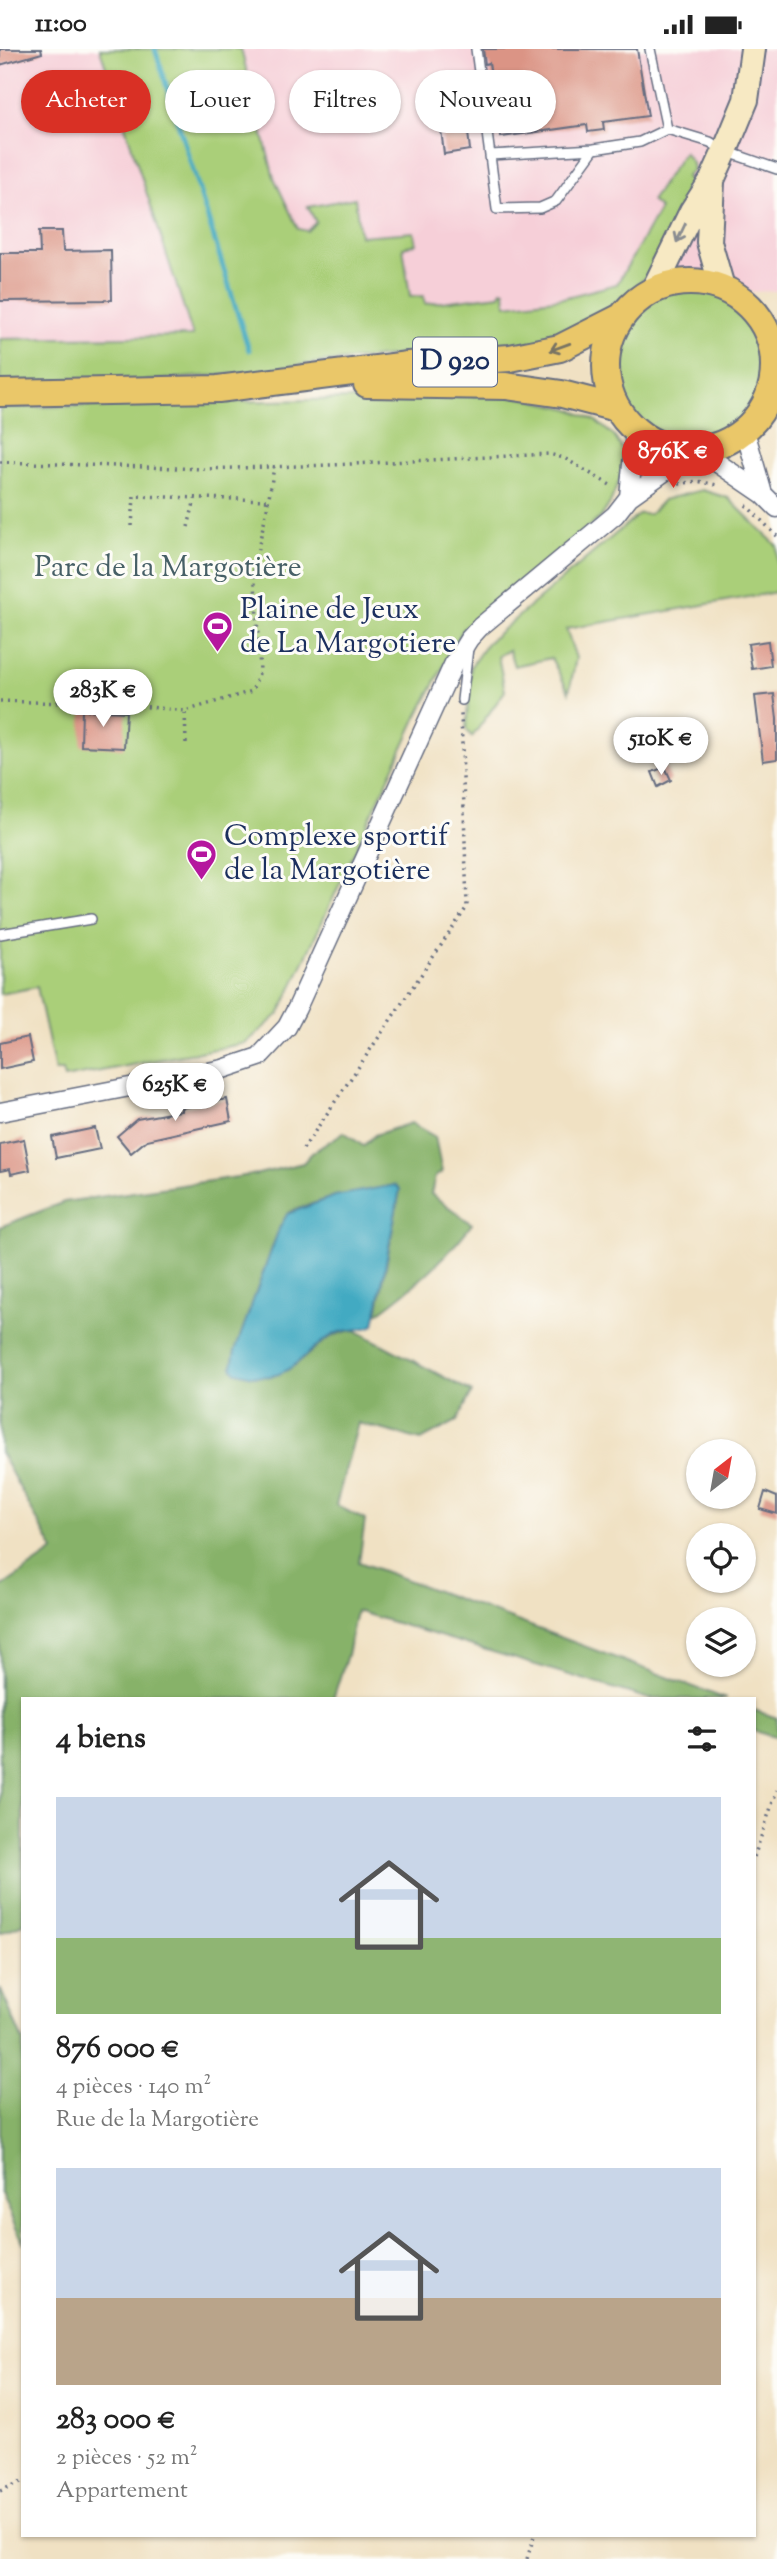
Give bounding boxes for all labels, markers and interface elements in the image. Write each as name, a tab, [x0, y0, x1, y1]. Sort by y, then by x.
text: 11:00	[35, 6, 87, 43]
chip: Acheter	[21, 70, 151, 133]
chip: Louer	[165, 70, 275, 133]
chip: Filtres	[289, 70, 401, 133]
chip: Nouveau	[415, 70, 556, 133]
one-way arrow	[674, 222, 687, 243]
road number: D 920	[413, 337, 497, 387]
one-way arrow	[549, 342, 571, 354]
pin: 876K €	[616, 431, 730, 490]
text: 876K €	[638, 436, 708, 469]
park label: Parc de la Margotière	[34, 547, 302, 590]
place label: Plaine de Jeux de La Margotiere	[240, 589, 456, 666]
sports icon: Plaine de Jeux de La Margotiere	[200, 610, 234, 654]
pin: 283K €	[46, 669, 160, 729]
text: 283K €	[69, 675, 137, 708]
pin: 510K €	[604, 717, 718, 777]
text: 510K €	[629, 723, 693, 756]
place label: Complexe sportif de la Margotière	[224, 816, 450, 893]
sports icon: Complexe sportif de la Margotière	[184, 837, 218, 881]
pin: 625K €	[118, 1063, 232, 1123]
text: 625K €	[142, 1069, 208, 1102]
north arrow	[686, 1439, 756, 1509]
map controls	[686, 1439, 756, 1677]
button: locate	[686, 1523, 756, 1593]
button: layers	[686, 1607, 756, 1677]
text: 4 biens	[56, 1718, 146, 1761]
icon: filters	[683, 1720, 721, 1758]
icon: home	[326, 1842, 452, 1968]
text: 876 000 €	[56, 2028, 180, 2071]
text: 4 pièces · 140 m²	[56, 2071, 211, 2104]
text: Rue de la Margotière	[56, 2104, 259, 2137]
icon: home	[326, 2213, 452, 2339]
text: 283 000 €	[56, 2399, 176, 2442]
text: 2 pièces · 52 m²	[56, 2442, 198, 2475]
text: Appartement	[56, 2475, 188, 2508]

